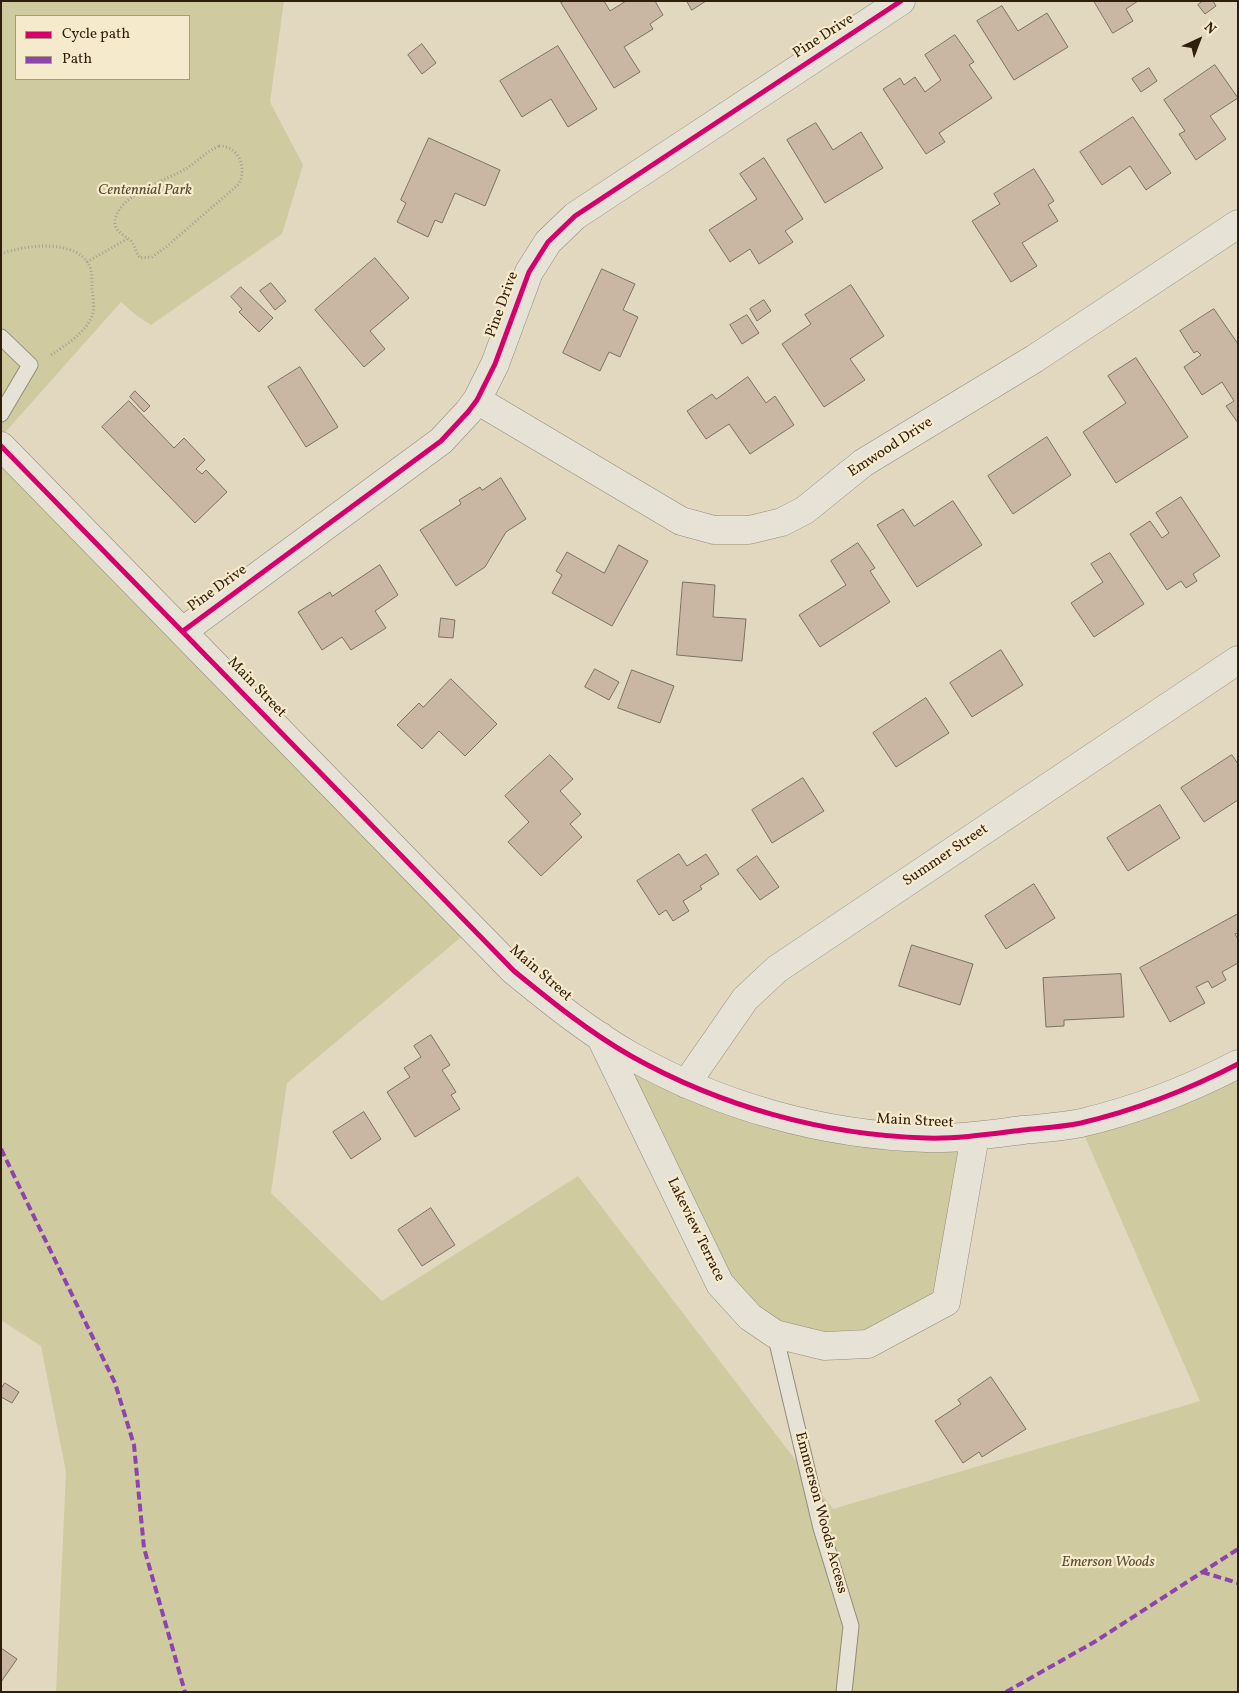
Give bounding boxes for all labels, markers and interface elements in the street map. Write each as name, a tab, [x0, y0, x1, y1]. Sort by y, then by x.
street label: Pine Drive	[790, 11, 858, 63]
legend	[15, 15, 190, 80]
north arrow	[1174, 15, 1224, 65]
text: N	[1199, 18, 1220, 39]
text: Cycle path	[62, 24, 130, 45]
text: Path	[62, 49, 92, 70]
park label: Centennial Park	[98, 182, 192, 200]
street label: Pine Drive	[483, 270, 523, 340]
street label: Emwood Drive	[845, 414, 937, 482]
street label: Pine Drive	[185, 561, 251, 617]
street label: Main Street	[223, 654, 289, 722]
street label: Summer Street	[900, 821, 992, 891]
street label: Main Street	[505, 942, 575, 1006]
street label: Main Street	[876, 1111, 954, 1133]
street label: Lakeview Terrace	[662, 1175, 728, 1285]
street label: Emmerson Woods Access	[790, 1430, 850, 1596]
park label: Emerson Woods	[1061, 1554, 1155, 1572]

